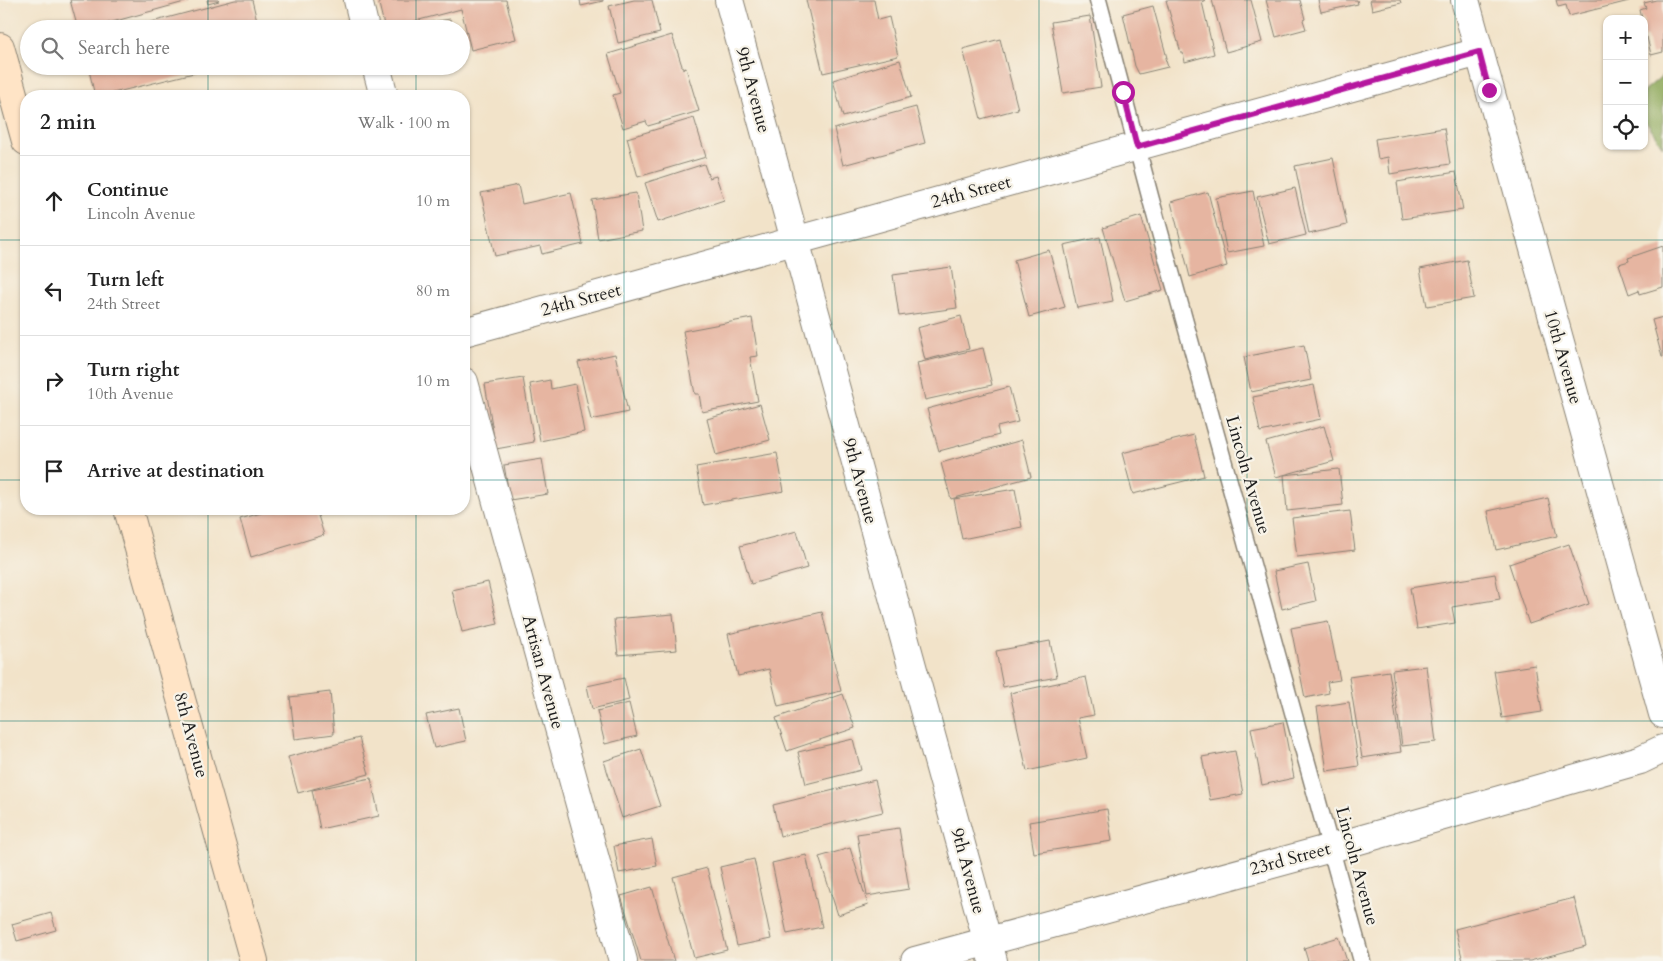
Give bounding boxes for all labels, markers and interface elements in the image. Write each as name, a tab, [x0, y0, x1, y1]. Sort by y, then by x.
map controls	[1603, 15, 1648, 150]
button: +	[1603, 15, 1648, 60]
search box	[20, 20, 470, 75]
icon: search	[38, 34, 66, 62]
text: Search here	[78, 35, 170, 61]
street label: 9th Avenue	[730, 44, 776, 136]
button: −	[1603, 60, 1648, 105]
route end	[1478, 79, 1501, 102]
route start	[1112, 81, 1135, 104]
button: locate	[1603, 105, 1648, 150]
text: 2 min	[40, 108, 96, 137]
text: Walk · 100 m	[358, 112, 450, 134]
street label: 24th Street	[928, 169, 1014, 215]
text: Continue	[87, 177, 169, 203]
icon: ahead	[40, 187, 68, 215]
text: 10 m	[416, 190, 450, 212]
text: Lincoln Avenue	[87, 203, 196, 225]
text: Turn left	[87, 267, 164, 293]
icon: left	[40, 277, 68, 305]
street label: 24th Street	[538, 277, 624, 323]
text: 80 m	[416, 280, 450, 302]
text: 24th Street	[87, 293, 160, 315]
street label: 10th Avenue	[1538, 307, 1588, 407]
text: Turn right	[87, 357, 179, 383]
icon: right	[40, 367, 68, 395]
text: 10 m	[416, 370, 450, 392]
text: 10th Avenue	[87, 383, 173, 405]
street label: Lincoln Avenue	[1219, 413, 1277, 537]
street label: 9th Avenue	[837, 435, 883, 527]
icon: arrive	[40, 457, 68, 485]
text: Arrive at destination	[87, 458, 264, 484]
street label: Artisan Avenue	[516, 612, 570, 732]
street label: 8th Avenue	[168, 689, 214, 781]
street label: Lincoln Avenue	[1329, 804, 1385, 928]
street label: 9th Avenue	[945, 825, 991, 917]
street label: 23rd Street	[1247, 836, 1333, 882]

